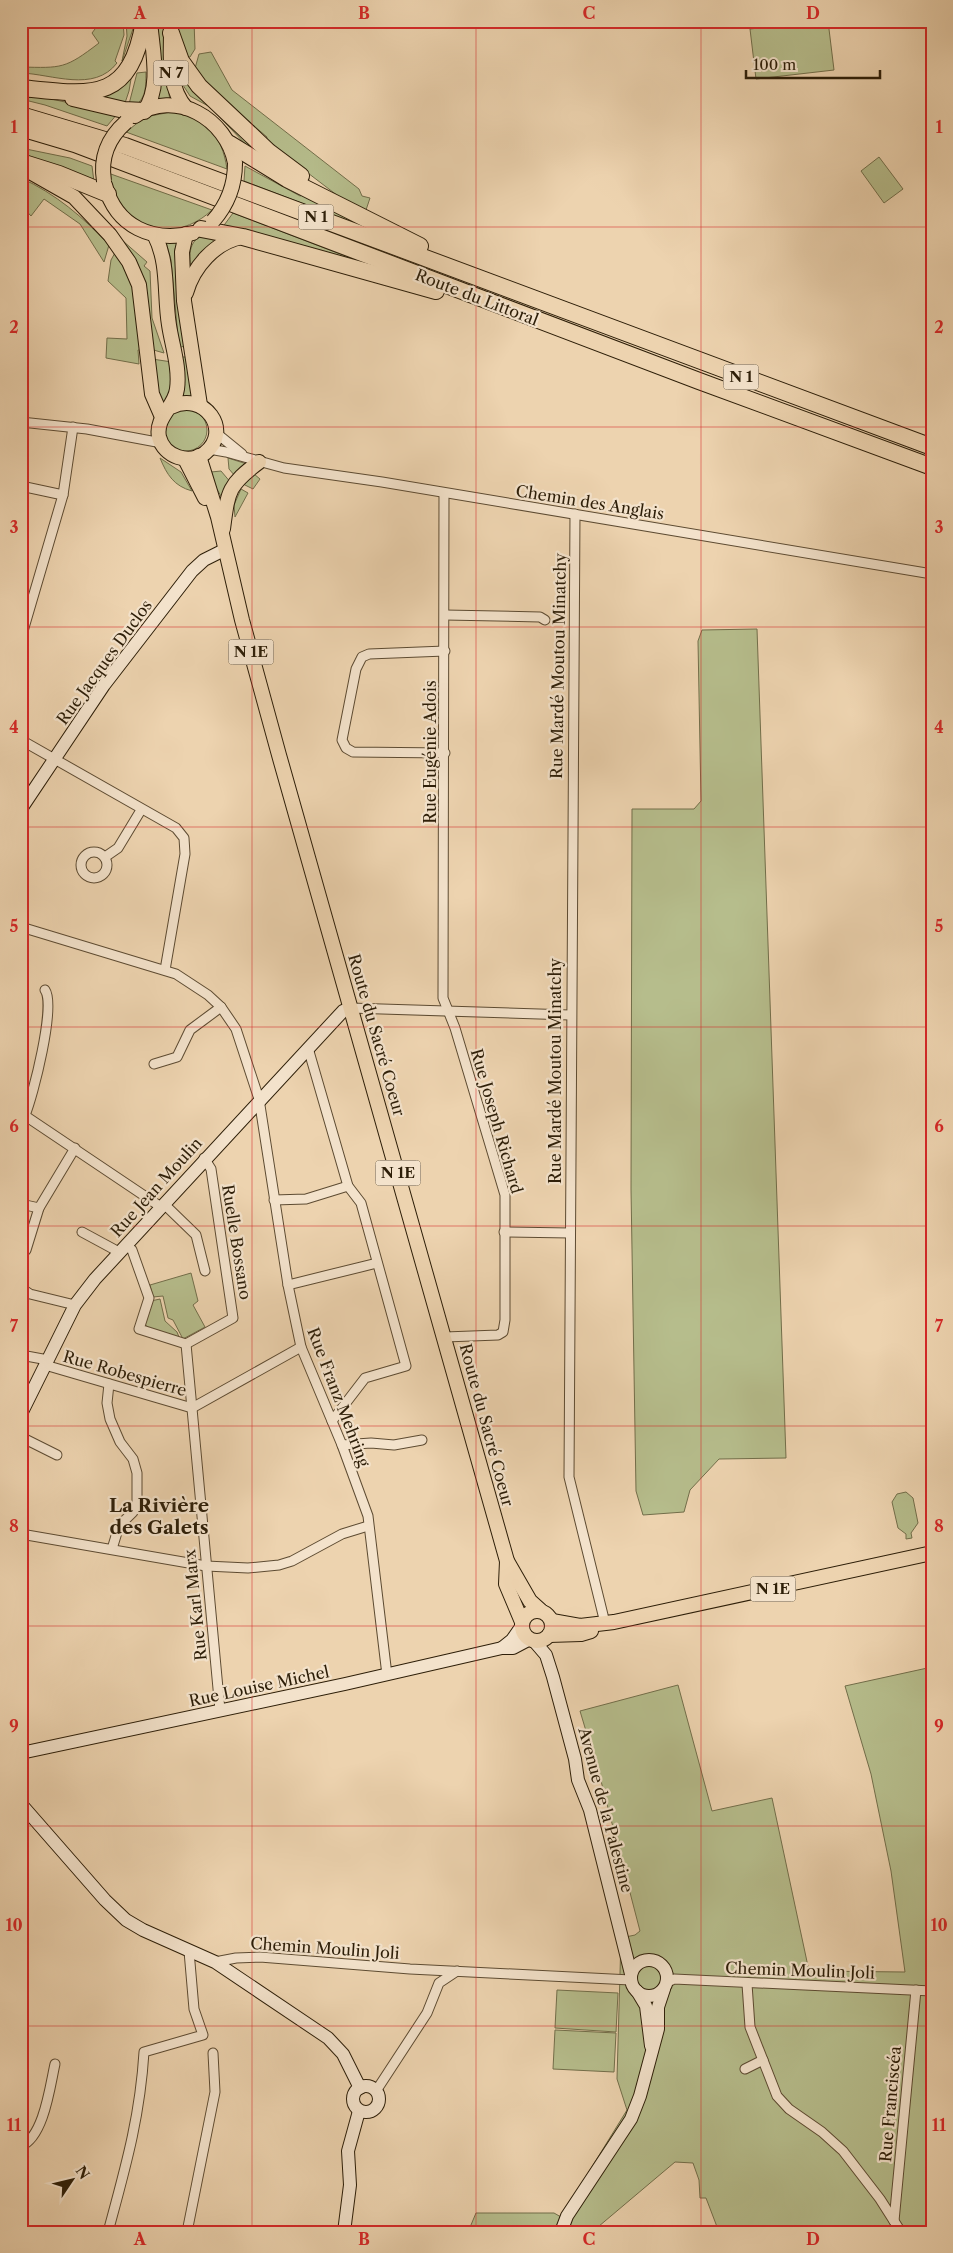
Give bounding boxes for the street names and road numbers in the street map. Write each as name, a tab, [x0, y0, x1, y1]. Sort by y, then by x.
road number: N 7	[154, 60, 188, 86]
road number: N 1	[298, 204, 334, 230]
street label: Route du Littoral	[413, 264, 542, 330]
road number: N 1	[724, 364, 758, 390]
street label: Chemin des Anglais	[514, 480, 666, 524]
street label: Rue Mardé Moutou Minatchy	[546, 552, 570, 779]
street label: Rue Jacques Duclos	[52, 596, 156, 728]
road number: N 1E	[228, 640, 274, 664]
street label: Rue Eugénie Adois	[420, 680, 440, 824]
street label: Route du Sacré Coeur	[344, 952, 410, 1119]
street label: Rue Mardé Moutou Minatchy	[545, 957, 565, 1184]
street label: Rue Joseph Richard	[467, 1046, 527, 1196]
street label: Rue Jean Moulin	[106, 1133, 206, 1241]
road number: N 1E	[376, 1160, 420, 1186]
street label: Ruelle Bossano	[218, 1183, 256, 1301]
street label: Rue Franz Mehring	[303, 1325, 375, 1470]
street label: Route du Sacré Coeur	[456, 1341, 518, 1509]
street label: Rue Robespierre	[61, 1346, 189, 1400]
street label: Rue Karl Marx	[179, 1548, 211, 1662]
road number: N 1E	[750, 1576, 796, 1602]
street label: Rue Louise Michel	[187, 1661, 331, 1711]
street label: Avenue de la Palestine	[574, 1724, 638, 1895]
street label: Chemin Moulin Joli	[250, 1933, 400, 1963]
street label: Chemin Moulin Joli	[725, 1957, 875, 1983]
street label: Rue Franciscéa	[875, 2045, 905, 2163]

